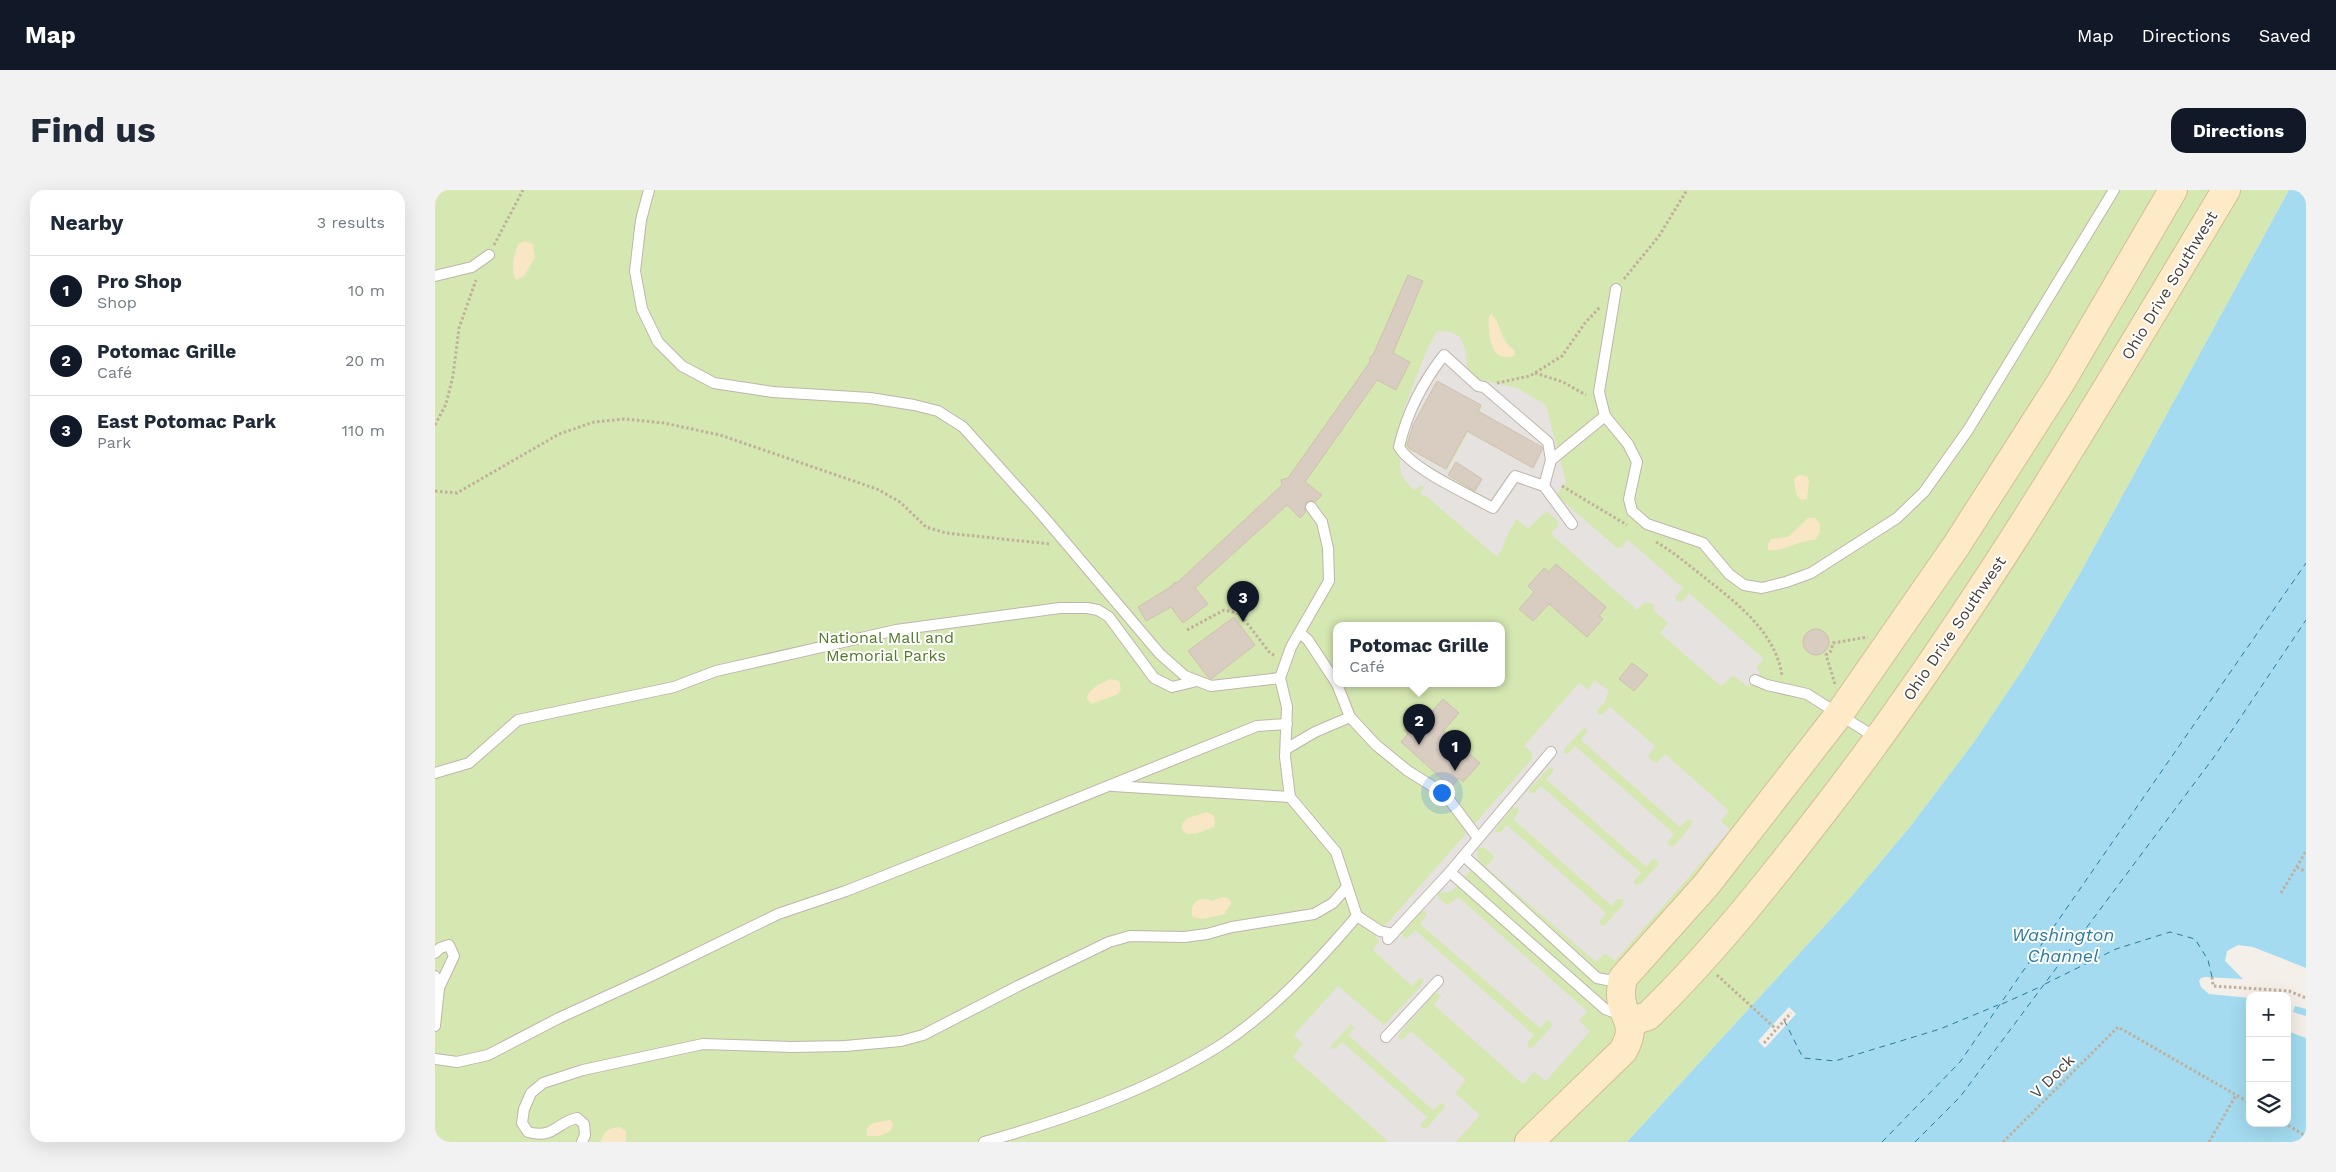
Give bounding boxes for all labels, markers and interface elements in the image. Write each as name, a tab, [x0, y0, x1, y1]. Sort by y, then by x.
text: Map	[25, 21, 76, 49]
text: Map	[2077, 25, 2114, 46]
text: Directions	[2142, 25, 2231, 46]
text: Saved	[2259, 25, 2311, 46]
button: Directions	[2171, 108, 2306, 153]
text: Find us	[30, 109, 156, 151]
street label: Ohio Drive Southwest	[2117, 207, 2222, 363]
text: Nearby	[50, 210, 123, 235]
text: 3 results	[317, 213, 385, 232]
text: Pro Shop	[97, 270, 182, 293]
text: 1	[63, 281, 69, 300]
text: 10 m	[348, 281, 385, 300]
text: Shop	[97, 293, 137, 312]
text: Potomac Grille	[97, 340, 236, 363]
text: 2	[61, 351, 71, 370]
text: 20 m	[345, 351, 385, 370]
text: Café	[97, 363, 132, 382]
text: East Potomac Park	[97, 410, 276, 433]
text: 3	[61, 421, 71, 440]
text: 110 m	[342, 421, 385, 440]
text: Park	[97, 433, 131, 452]
street label: Ohio Drive Southwest	[1899, 552, 2010, 704]
pin: 3	[1227, 581, 1259, 622]
popup	[1333, 622, 1505, 687]
park label: National Mall and Memorial Parks	[818, 628, 954, 665]
text: Potomac Grille	[1349, 634, 1489, 657]
text: Café	[1349, 657, 1385, 676]
pin: 2	[1403, 704, 1435, 745]
pin: 1	[1439, 730, 1471, 771]
your location	[1429, 780, 1455, 806]
water label: Washington Channel	[2012, 924, 2114, 966]
map controls	[2246, 992, 2291, 1127]
button: +	[2246, 992, 2291, 1037]
button: −	[2246, 1037, 2291, 1082]
street label: V Dock	[2026, 1050, 2078, 1102]
button: layers	[2246, 1082, 2291, 1127]

